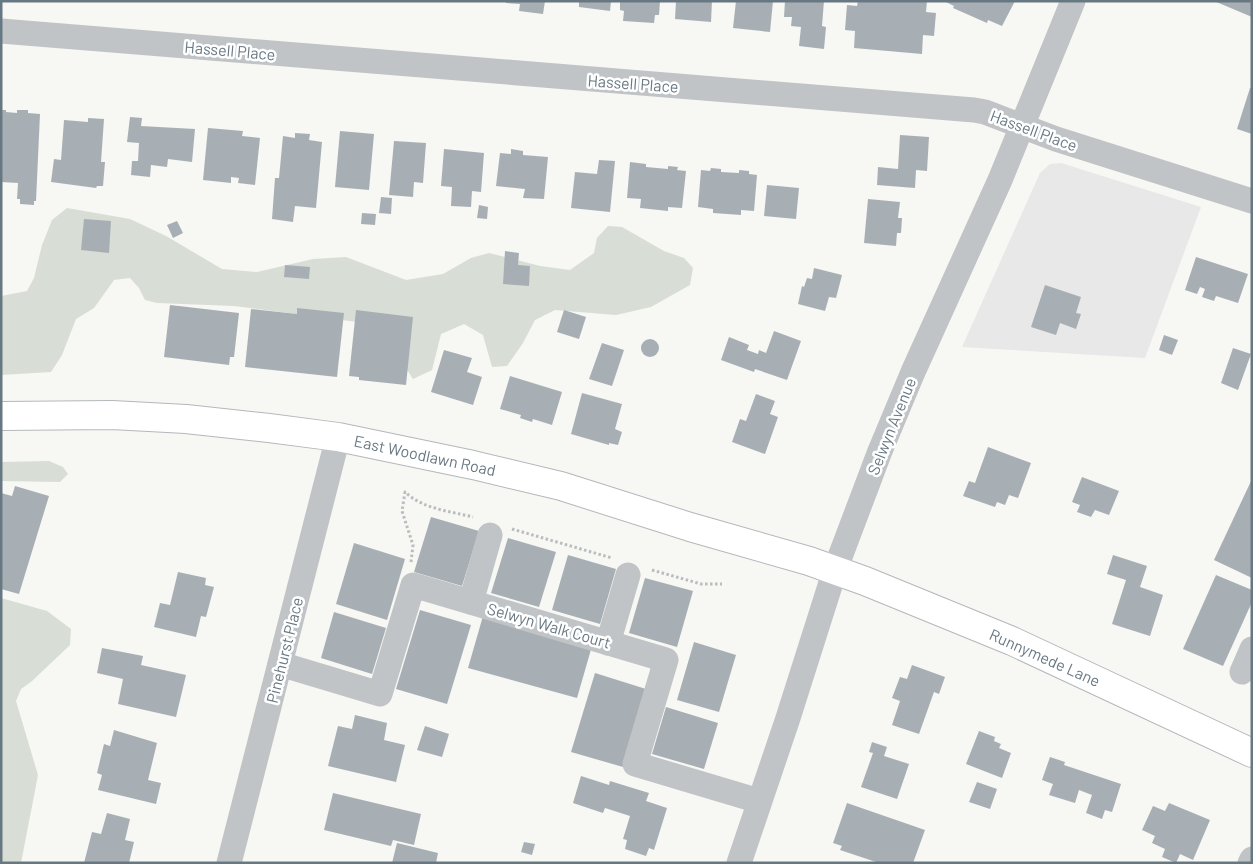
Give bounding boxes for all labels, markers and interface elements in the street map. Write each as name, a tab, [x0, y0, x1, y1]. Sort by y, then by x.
street label: Hassell Place	[184, 37, 276, 63]
street label: Hassell Place	[587, 70, 679, 96]
street label: Hassell Place	[988, 106, 1080, 154]
street label: Selwyn Avenue	[863, 375, 919, 477]
street label: East Woodlawn Road	[352, 431, 498, 479]
street label: Pinehurst Place	[262, 595, 306, 705]
street label: Selwyn Walk Court	[485, 598, 613, 652]
street label: Runnymede Lane	[987, 624, 1103, 690]

